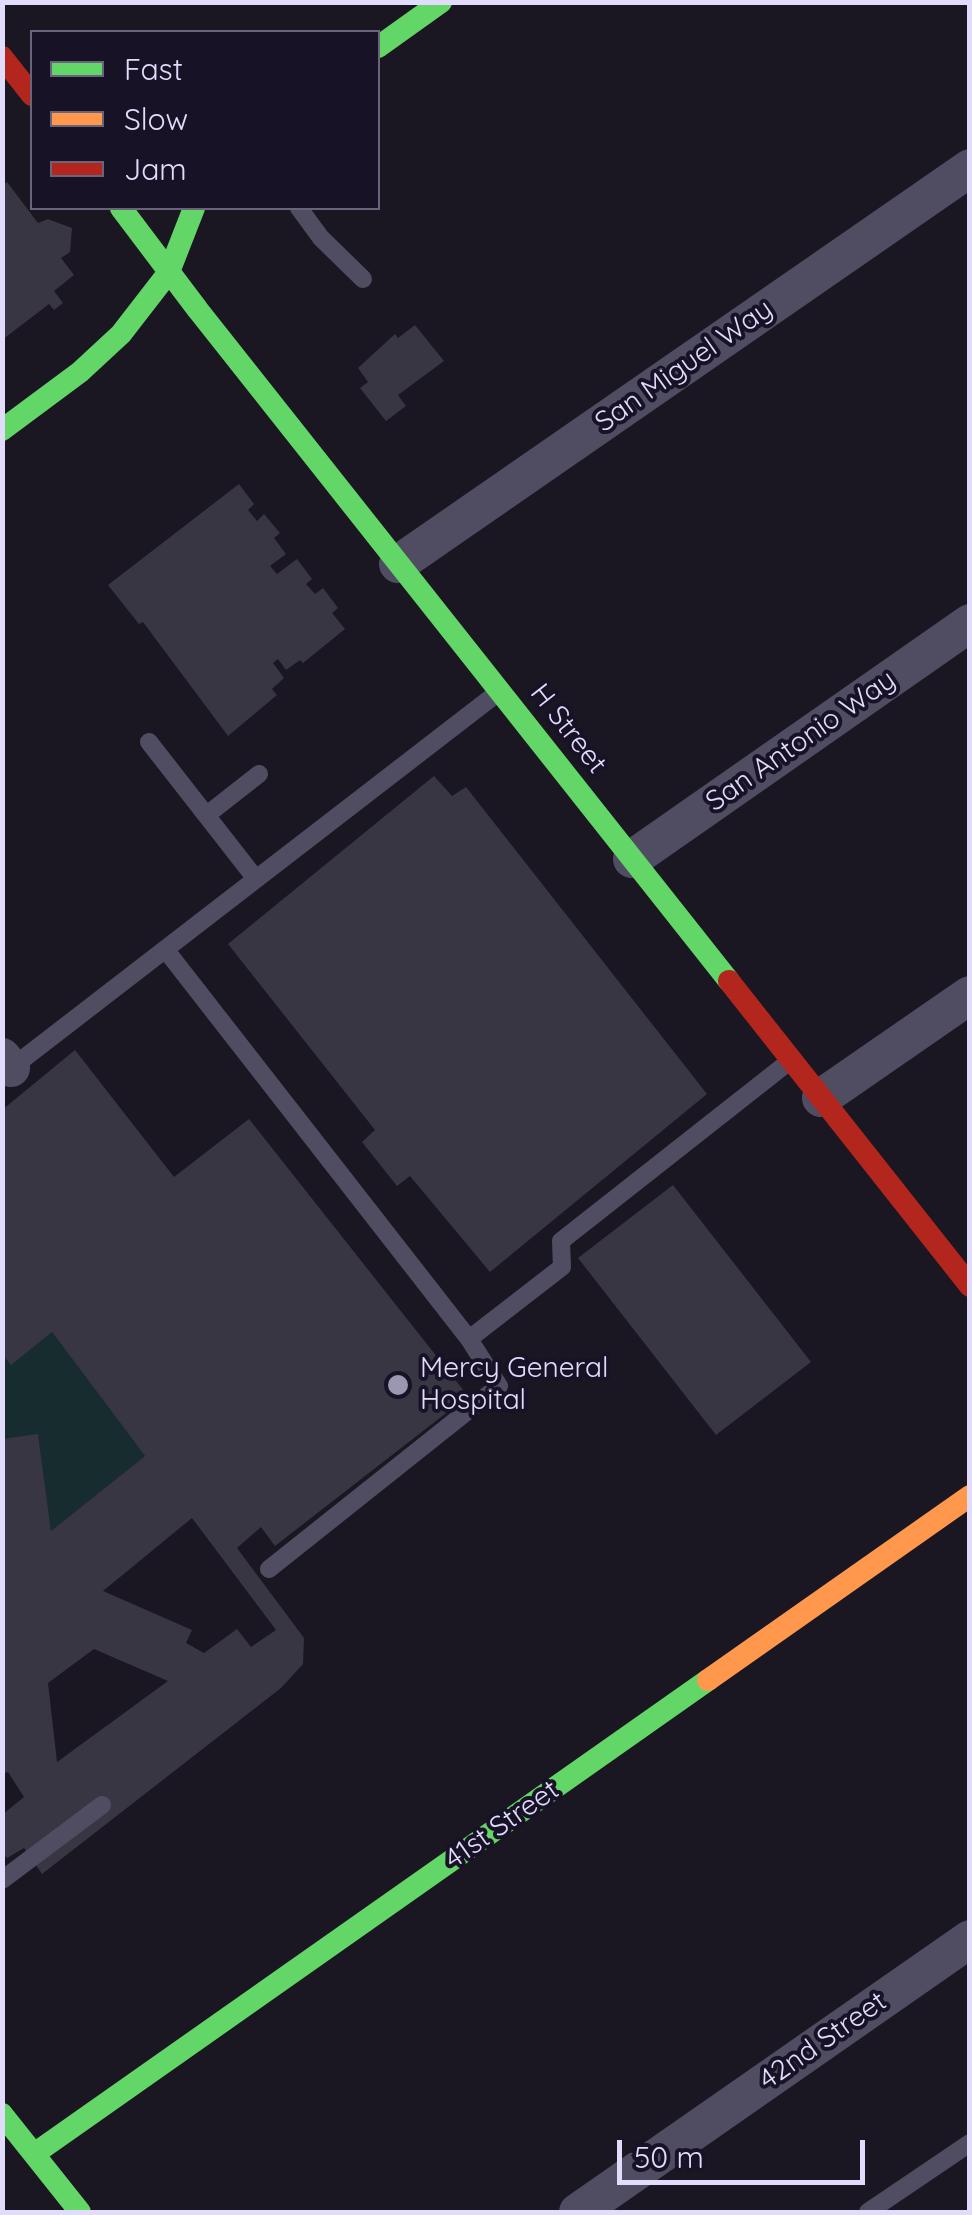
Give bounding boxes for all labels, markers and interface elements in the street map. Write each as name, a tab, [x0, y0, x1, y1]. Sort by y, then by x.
legend	[30, 30, 380, 210]
text: Fast	[124, 50, 183, 88]
text: Slow	[124, 100, 188, 138]
text: Jam	[124, 150, 187, 188]
street label: San Miguel Way	[589, 292, 779, 440]
street label: San Antonio Way	[700, 663, 902, 819]
street label: H Street	[523, 678, 613, 780]
place label: Mercy General Hospital	[420, 1352, 608, 1418]
marker: Mercy General Hospital	[385, 1372, 411, 1398]
street label: 41st Street	[438, 1773, 566, 1877]
street label: 42nd Street	[753, 1985, 893, 2097]
scale bar	[622, 2120, 870, 2182]
text: 50 m	[634, 2138, 704, 2176]

